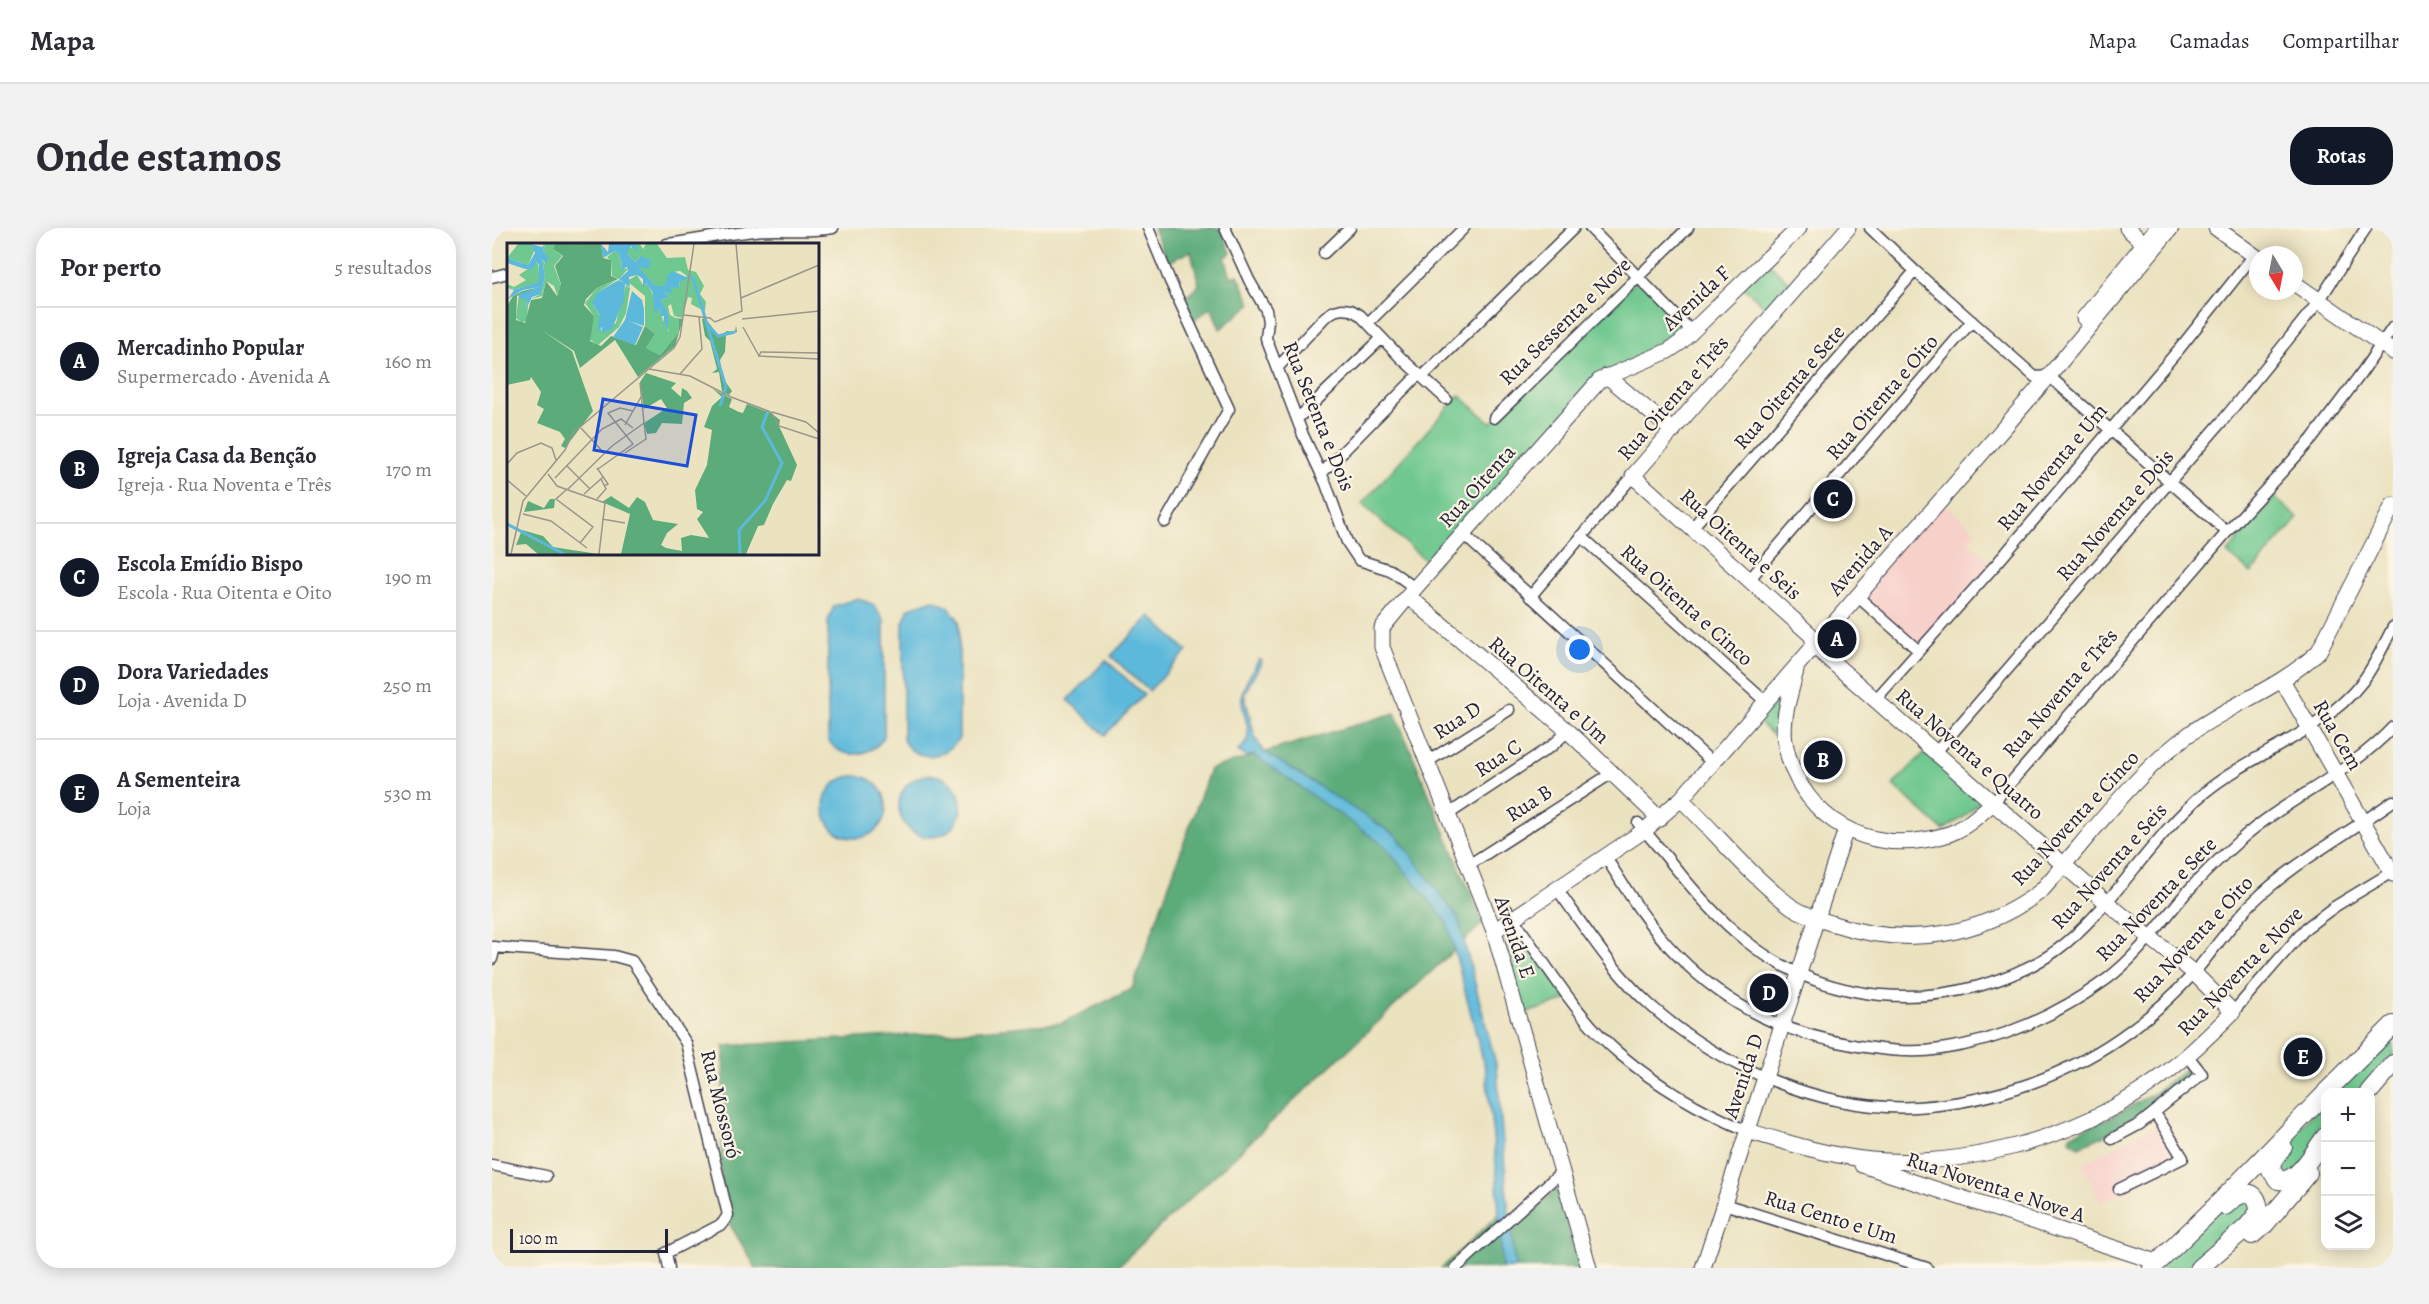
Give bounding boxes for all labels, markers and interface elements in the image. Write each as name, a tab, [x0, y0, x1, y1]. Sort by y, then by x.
text: Mapa	[30, 22, 95, 60]
text: Mapa	[2088, 27, 2137, 55]
text: Camadas	[2170, 27, 2249, 55]
text: Compartilhar	[2282, 27, 2399, 55]
button: Rotas	[2290, 127, 2393, 185]
text: Onde estamos	[36, 128, 282, 185]
inset map	[507, 243, 819, 555]
north arrow	[2249, 246, 2303, 300]
text: Por perto	[60, 250, 161, 285]
street label: Rua Sessenta e Nove	[1493, 251, 1637, 391]
text: 5 resultados	[335, 254, 432, 281]
street label: Avenida F	[1655, 259, 1736, 337]
street label: Rua Oitenta e Sete	[1727, 319, 1851, 455]
street label: Rua Oitenta e Oito	[1820, 328, 1944, 466]
street label: Rua Oitenta e Três	[1611, 330, 1735, 466]
text: Mercadinho Popular	[117, 333, 304, 363]
street label: Rua Setenta e Dois	[1276, 337, 1362, 495]
text: A	[73, 348, 86, 375]
text: 160 m	[385, 348, 432, 375]
text: Supermercado · Avenida A	[117, 363, 330, 390]
street label: Rua Noventa e Um	[1990, 397, 2114, 537]
street label: Rua Oitenta	[1432, 438, 1522, 533]
text: Igreja Casa da Benção	[117, 441, 317, 471]
street label: Rua Noventa e Dois	[2050, 443, 2180, 587]
text: B	[73, 456, 86, 483]
text: 170 m	[386, 456, 432, 483]
text: Igreja · Rua Noventa e Três	[117, 471, 332, 498]
pin: C	[1814, 476, 1852, 522]
street label: Rua Oitenta e Seis	[1674, 482, 1808, 606]
street label: Avenida A	[1821, 518, 1899, 602]
street label: Rua Oitenta e Cinco	[1615, 538, 1759, 672]
text: Escola Emídio Bispo	[117, 549, 303, 579]
text: C	[73, 564, 86, 591]
text: 190 m	[385, 564, 432, 591]
text: Escola · Rua Oitenta e Oito	[117, 579, 332, 606]
pin: A	[1818, 616, 1856, 662]
street label: Rua Noventa e Três	[1996, 622, 2124, 764]
street label: Rua Oitenta e Um	[1483, 630, 1615, 750]
your location	[1565, 635, 1594, 664]
text: Dora Variedades	[117, 657, 269, 687]
text: D	[73, 672, 86, 699]
text: 250 m	[383, 672, 432, 699]
street label: Rua Noventa e Quatro	[1890, 682, 2050, 826]
text: Loja · Avenida D	[117, 687, 247, 714]
street label: Rua D	[1427, 694, 1487, 746]
street label: Rua Cem	[2307, 695, 2369, 775]
street label: Rua C	[1469, 732, 1527, 784]
pin: B	[1804, 738, 1842, 782]
street label: Rua Noventa e Cinco	[2005, 744, 2145, 892]
text: A Sementeira	[117, 765, 241, 795]
street label: Rua B	[1500, 778, 1558, 828]
text: E	[74, 780, 85, 807]
text: 530 m	[384, 780, 432, 807]
text: Loja	[117, 795, 151, 822]
street label: Rua Noventa e Seis	[2045, 797, 2173, 935]
street label: Rua Noventa e Sete	[2089, 831, 2223, 967]
street label: Rua Noventa e Oito	[2127, 869, 2259, 1009]
street label: Avenida E	[1488, 891, 1542, 982]
street label: Rua Noventa e Nove	[2171, 900, 2309, 1042]
pin: D	[1750, 970, 1788, 1016]
street label: Avenida D	[1716, 1030, 1770, 1123]
pin: E	[2284, 1034, 2322, 1080]
street label: Rua Mossoró	[694, 1047, 748, 1161]
map controls	[2321, 1088, 2375, 1250]
button: +	[2321, 1088, 2375, 1142]
button: −	[2321, 1142, 2375, 1196]
street label: Rua Noventa e Nove A	[1903, 1145, 2090, 1229]
street label: Rua Cento e Um	[1761, 1183, 1901, 1251]
button: layers	[2321, 1196, 2375, 1250]
scale bar	[510, 1226, 668, 1254]
text: 100 m	[519, 1228, 558, 1250]

